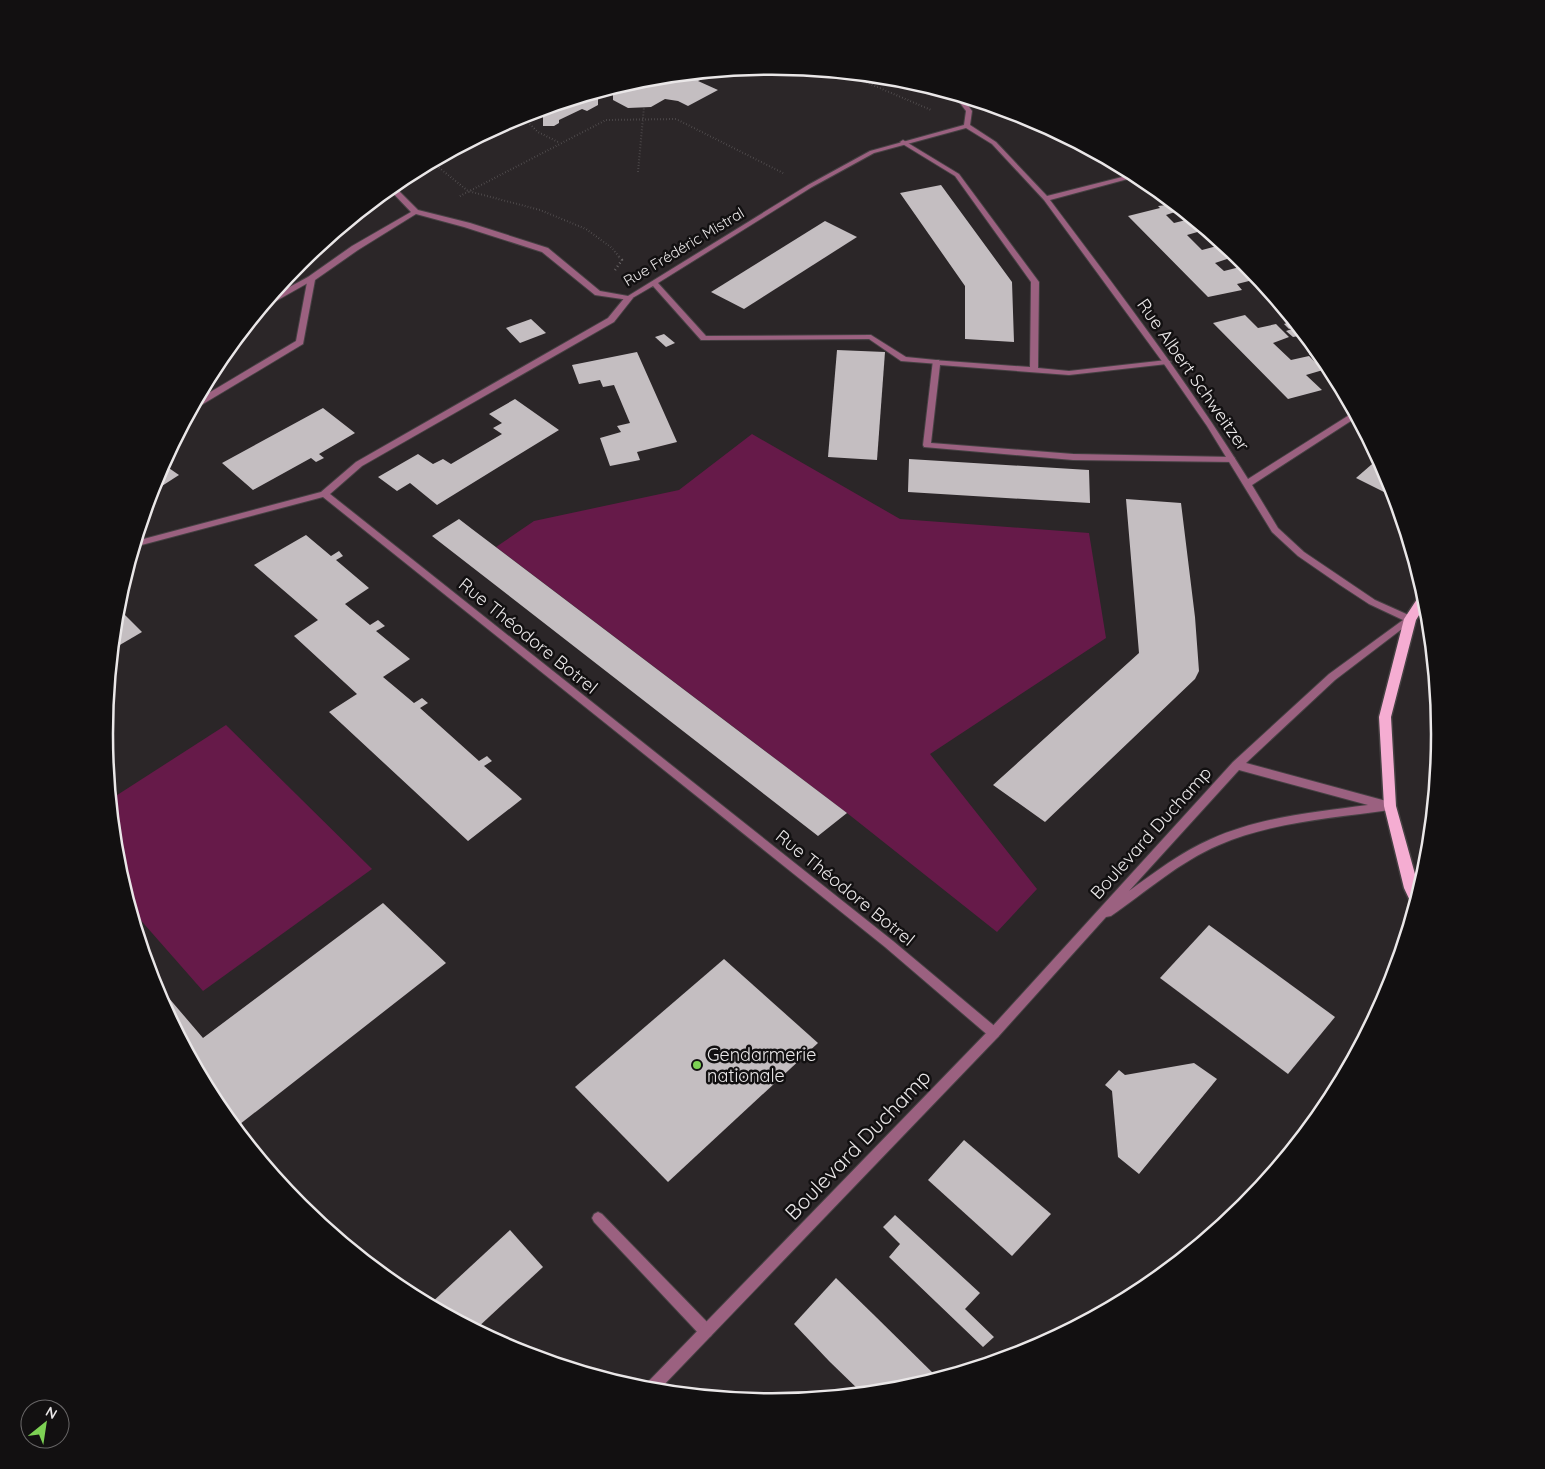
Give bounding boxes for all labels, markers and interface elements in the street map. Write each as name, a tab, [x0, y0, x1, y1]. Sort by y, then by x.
street label: Rue Frédéric Mistral	[620, 203, 748, 290]
street label: Rue Albert Schweitzer	[1132, 294, 1255, 455]
street label: Rue Théodore Botrel	[454, 572, 602, 699]
street label: Boulevard Duchamp	[1085, 762, 1216, 904]
street label: Rue Théodore Botrel	[771, 824, 919, 951]
place label: Gendarmerie nationale	[707, 1043, 816, 1087]
marker: Gendarmerie nationale	[691, 1059, 703, 1071]
street label: Boulevard Duchamp	[779, 1064, 936, 1225]
north arrow	[20, 1399, 70, 1449]
text: N	[43, 1402, 60, 1423]

